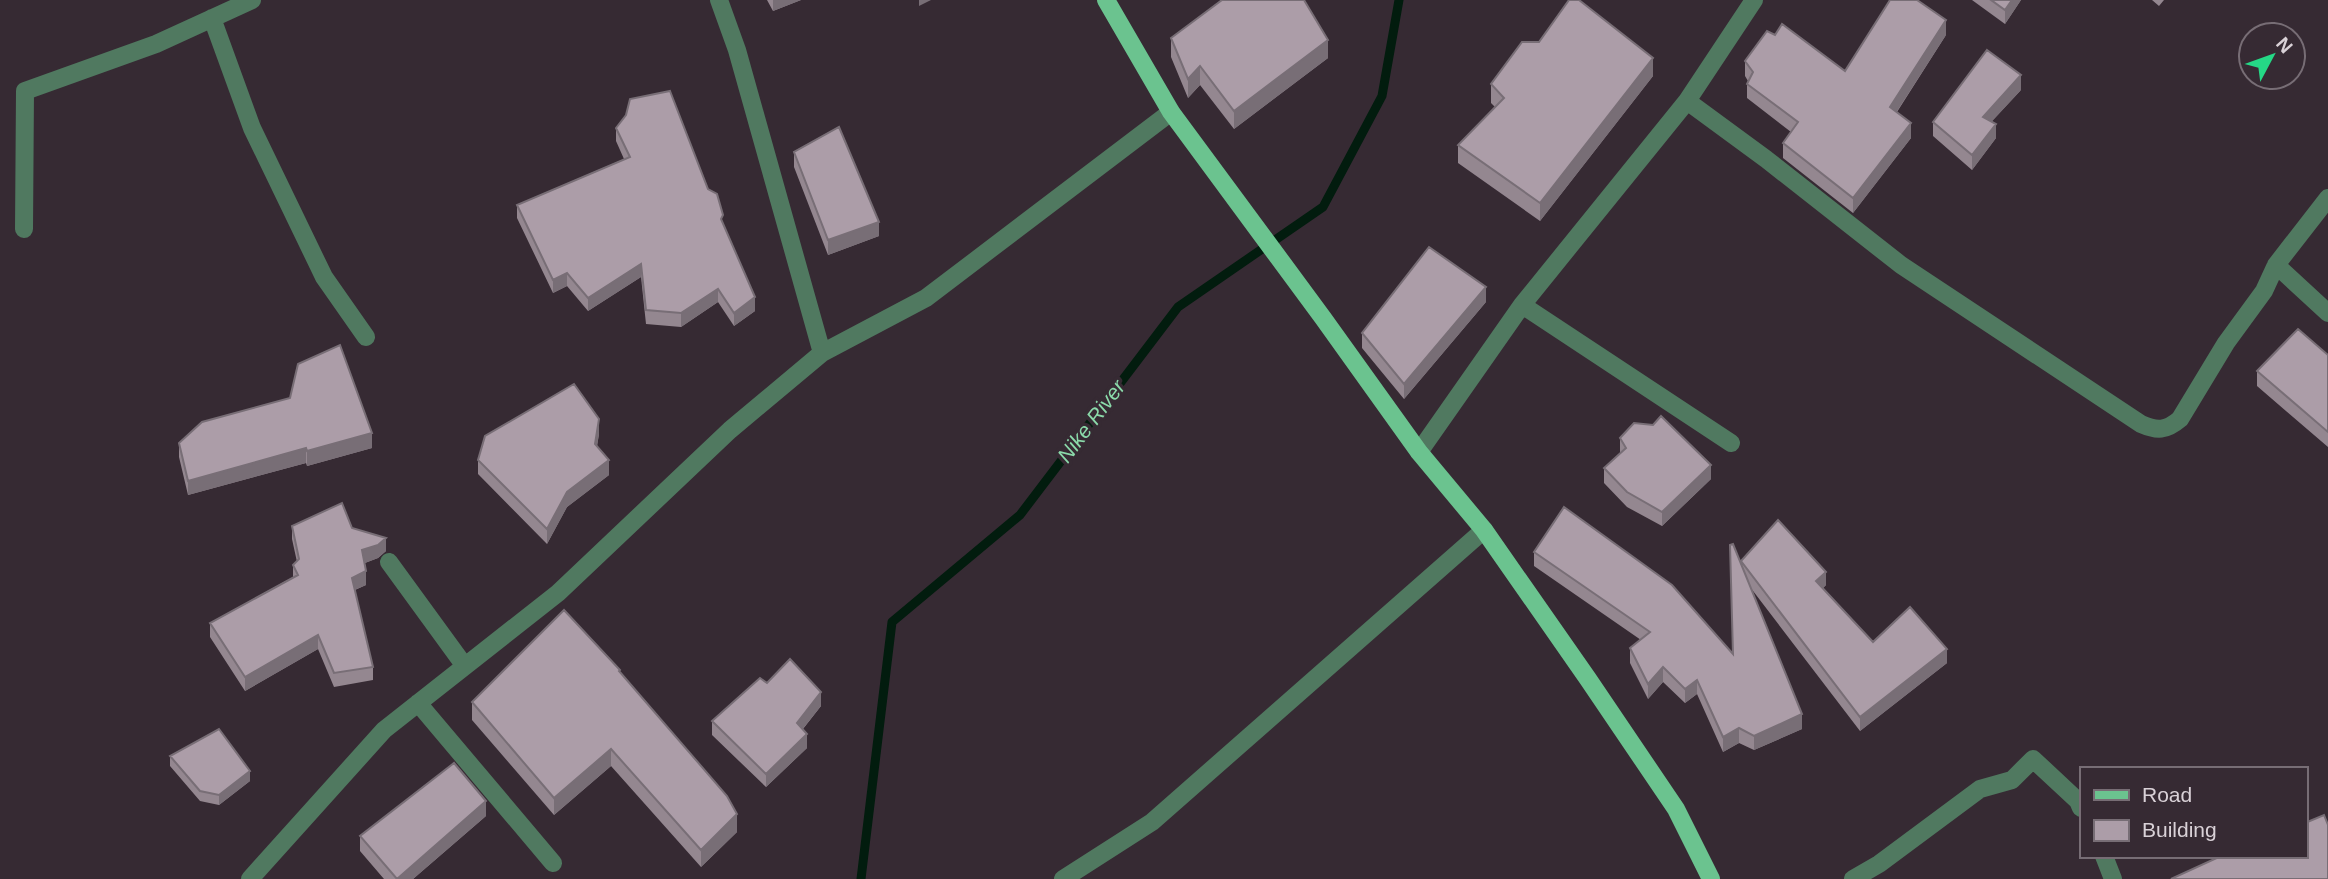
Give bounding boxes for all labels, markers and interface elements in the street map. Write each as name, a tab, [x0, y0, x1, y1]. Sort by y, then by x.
north arrow	[2237, 21, 2307, 91]
text: N	[2272, 33, 2297, 57]
water label: Nike River	[1053, 375, 1130, 467]
legend	[2080, 767, 2307, 858]
text: Road	[2142, 783, 2192, 806]
text: Building	[2142, 818, 2217, 841]

